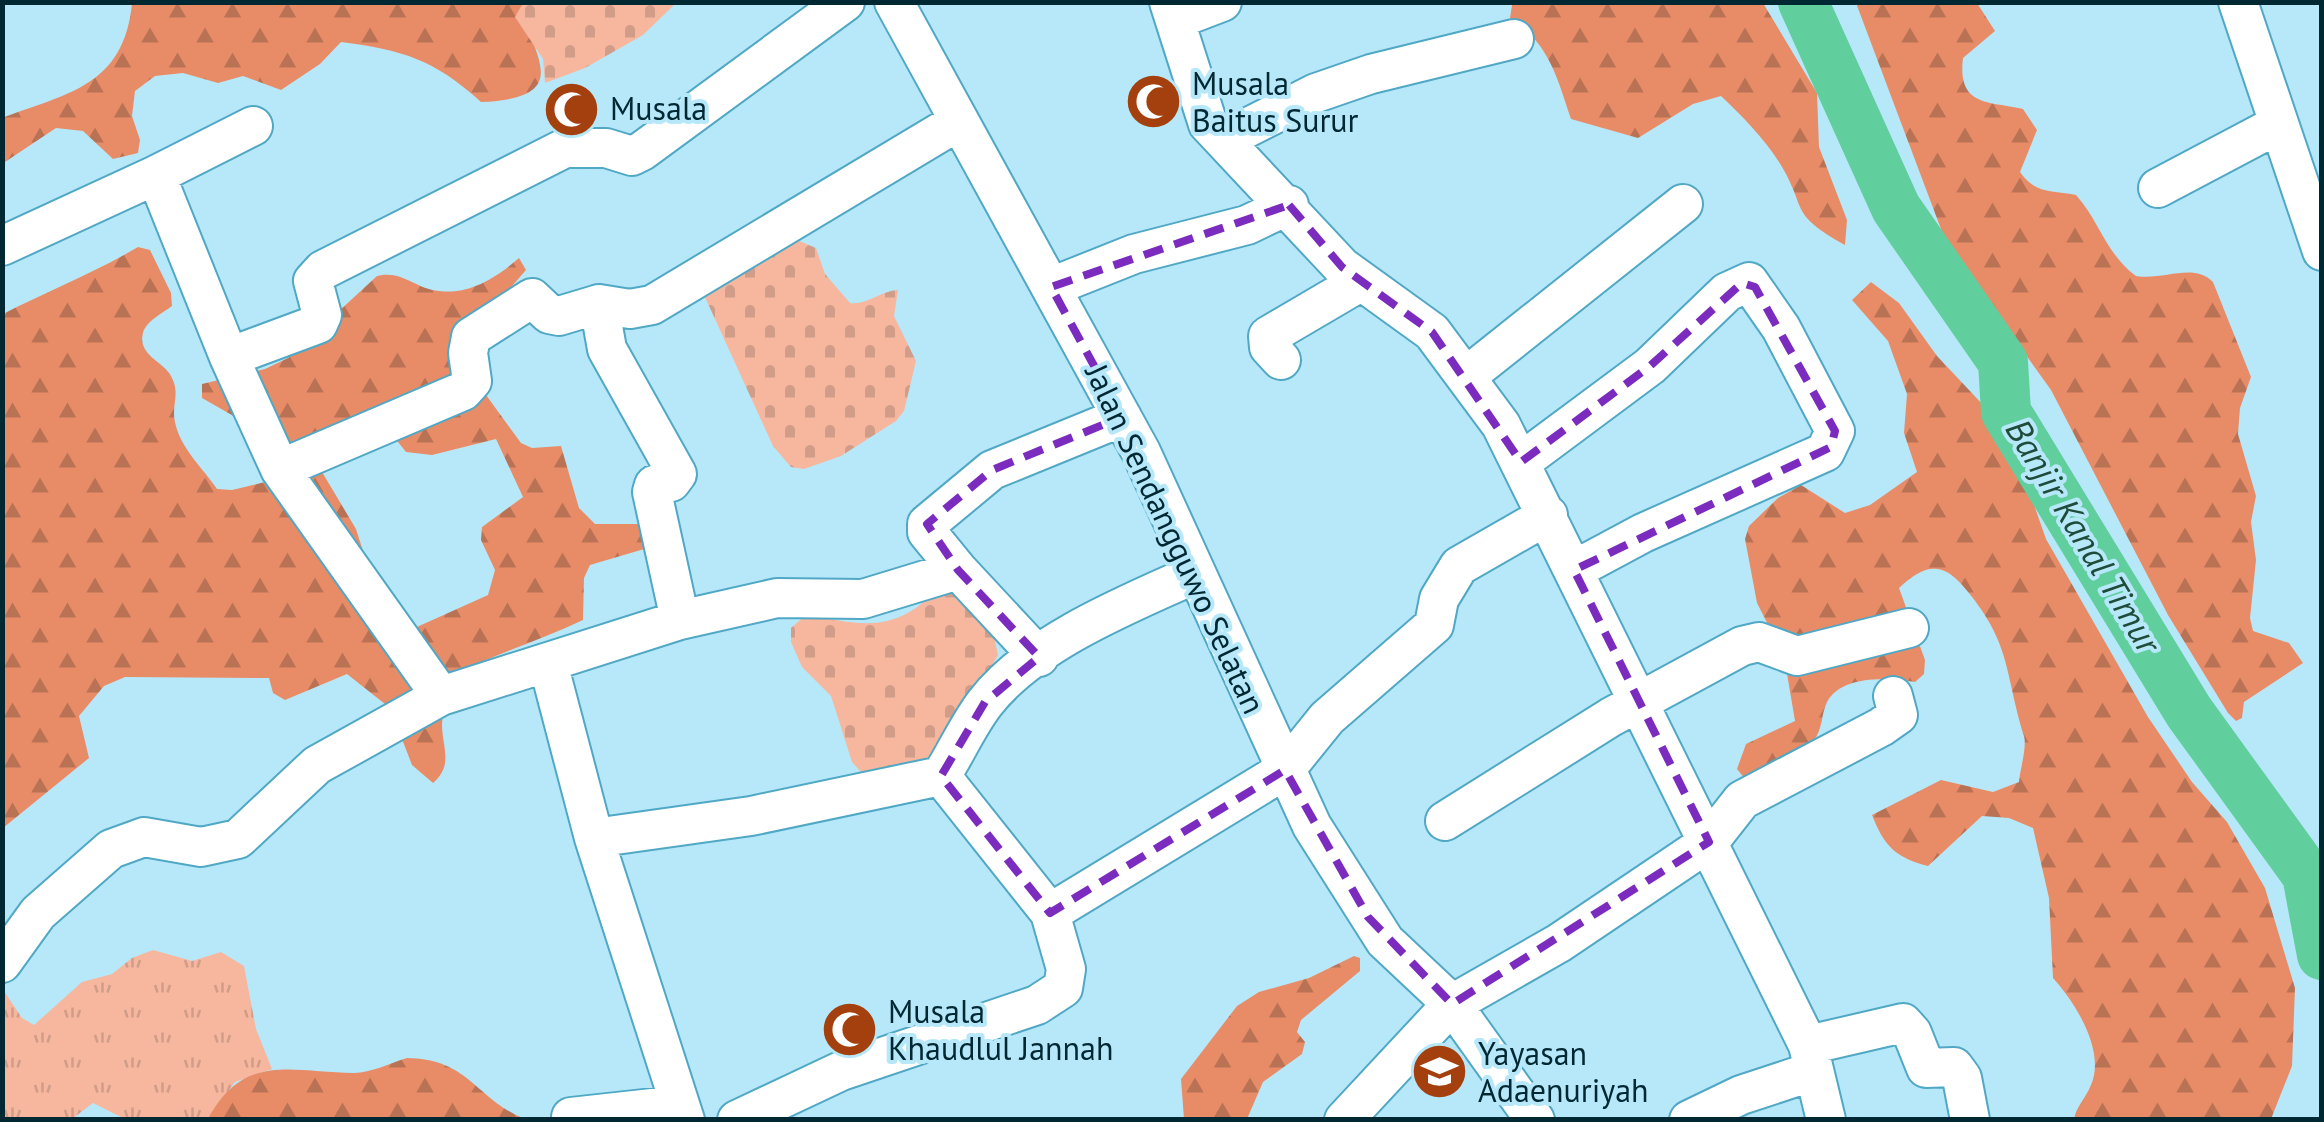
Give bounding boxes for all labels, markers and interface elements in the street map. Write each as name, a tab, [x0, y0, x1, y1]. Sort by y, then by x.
place label: Musala Baitus Surur	[1192, 62, 1359, 141]
mosque icon: Musala Baitus Surur	[1123, 72, 1183, 132]
mosque icon: Musala	[541, 79, 601, 139]
place label: Musala	[610, 87, 707, 129]
street label: Jalan Sendangguwo Selatan	[1076, 355, 1275, 720]
water label: Banjir Kanal Timur	[1996, 410, 2173, 663]
place label: Musala Khaudlul Jannah	[888, 990, 1113, 1069]
mosque icon: Musala Khaudlul Jannah	[819, 1000, 879, 1060]
place label: Yayasan Adaenuriyah	[1478, 1032, 1649, 1111]
school or university icon: Yayasan Adaenuriyah	[1409, 1042, 1469, 1102]

